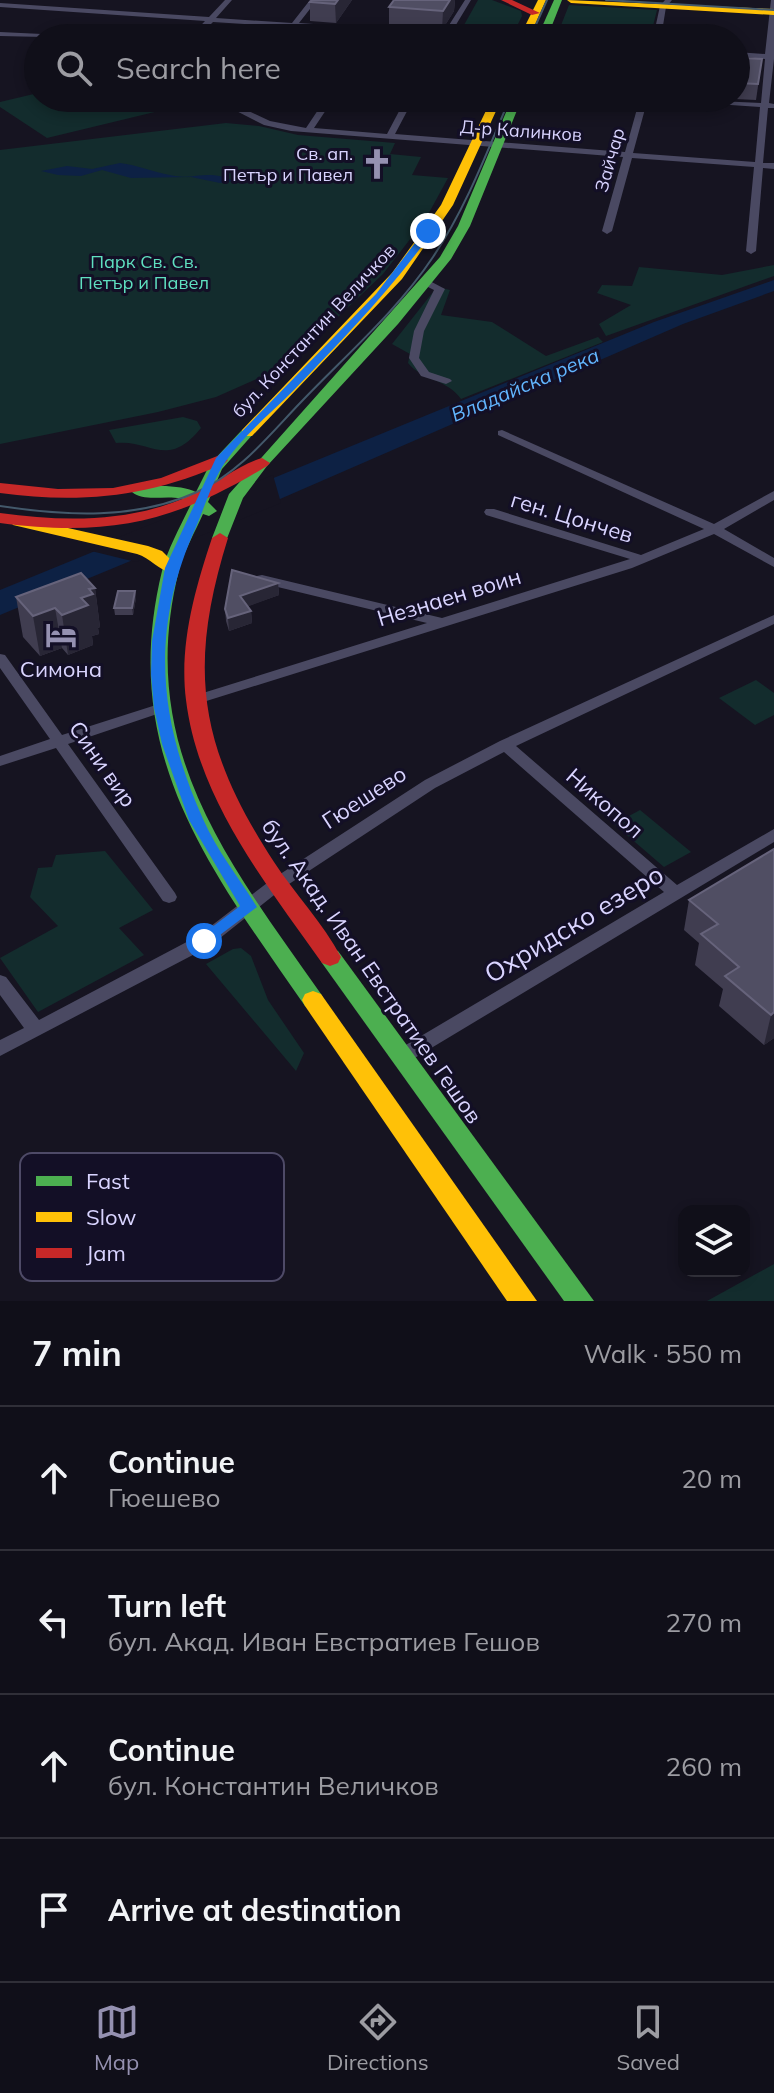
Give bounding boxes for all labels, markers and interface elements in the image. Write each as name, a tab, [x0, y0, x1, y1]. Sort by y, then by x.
search box	[24, 24, 750, 112]
icon: search	[52, 46, 96, 90]
text: Search here	[116, 49, 281, 87]
street label: Д-р Калинков	[459, 115, 583, 146]
street label: Зайчар	[589, 125, 630, 195]
place label: Св. ап. Петър и Павел	[223, 142, 353, 186]
church icon: Св. ап. Петър и Павел	[360, 147, 394, 181]
route end	[410, 213, 446, 249]
street label: бул. Константин Величков	[227, 239, 400, 422]
park label: Парк Св. Св. Петър и Павел	[79, 250, 209, 294]
water label: Владайска река	[447, 342, 603, 427]
street label: ген. Цончев	[507, 485, 637, 549]
street label: Незнаен воин	[374, 562, 524, 632]
hotel icon: Симона	[44, 618, 78, 652]
place label: Симона	[20, 655, 102, 683]
street label: Сини вир	[63, 715, 143, 813]
street label: Гюешево	[316, 759, 412, 835]
street label: Никопол	[561, 762, 649, 844]
street label: бул. Акад. Иван Евстратиев Гешов	[256, 813, 488, 1129]
street label: Охридско езеро	[478, 857, 669, 990]
route start	[186, 923, 222, 959]
legend	[20, 1153, 284, 1281]
text: Fast	[86, 1167, 130, 1195]
text: Slow	[86, 1203, 136, 1231]
map controls	[678, 1205, 750, 1277]
button: layers	[678, 1205, 750, 1277]
text: Jam	[86, 1239, 126, 1267]
text: 7 min	[32, 1332, 122, 1375]
text: Walk · 550 m	[583, 1337, 742, 1370]
text: Continue	[108, 1443, 235, 1481]
icon: ahead	[32, 1456, 76, 1500]
text: 20 m	[681, 1462, 742, 1495]
text: Гюешево	[108, 1481, 221, 1514]
text: Turn left	[108, 1587, 226, 1625]
icon: left	[32, 1600, 76, 1644]
text: 270 m	[666, 1606, 742, 1639]
text: бул. Акад. Иван Евстратиев Гешов	[108, 1625, 540, 1658]
text: Continue	[108, 1731, 235, 1769]
icon: ahead	[32, 1744, 76, 1788]
text: 260 m	[666, 1750, 742, 1783]
text: бул. Константин Величков	[108, 1769, 439, 1802]
icon: arrive	[32, 1888, 76, 1932]
text: Arrive at destination	[108, 1891, 402, 1929]
tab: Map	[94, 2000, 139, 2076]
tab: Directions	[327, 2000, 429, 2076]
tab: Saved	[617, 2000, 680, 2076]

